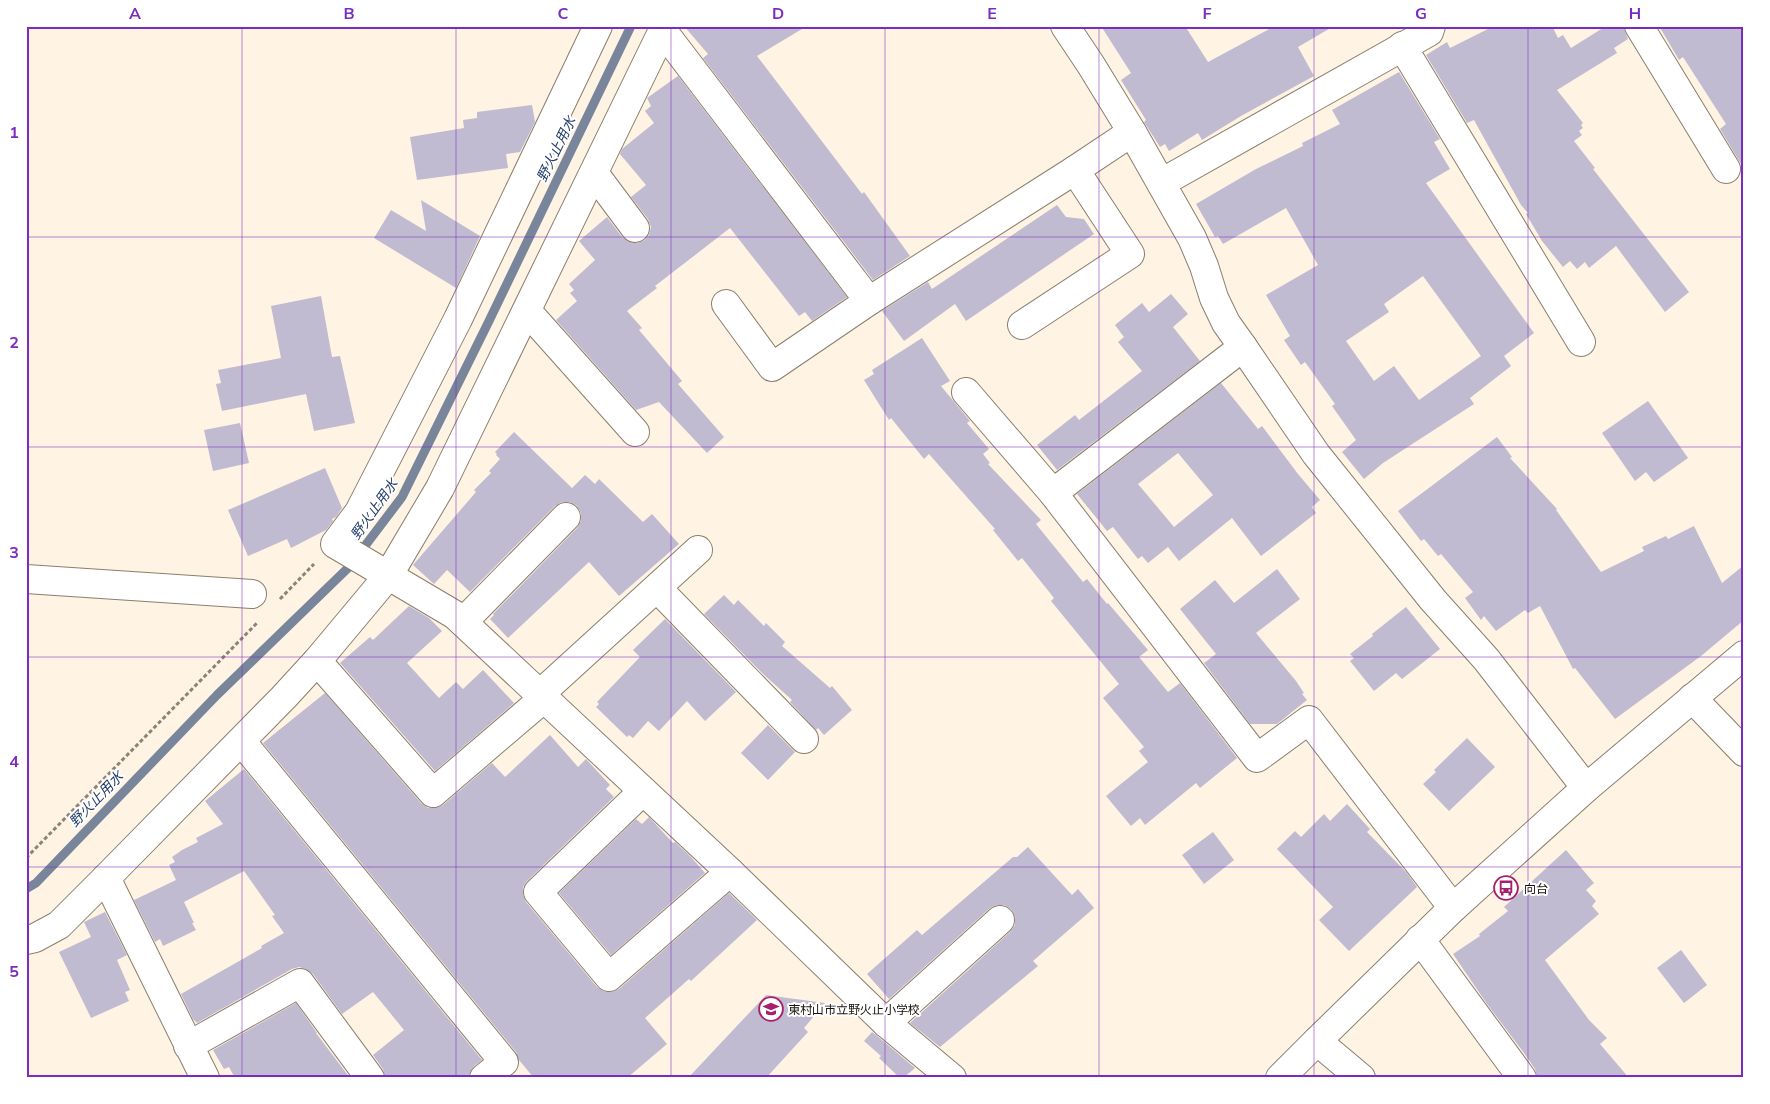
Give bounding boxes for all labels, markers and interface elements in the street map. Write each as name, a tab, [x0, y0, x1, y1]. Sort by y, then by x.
text: A	[129, 3, 141, 23]
text: B	[343, 3, 355, 23]
text: C	[558, 3, 569, 23]
text: D	[772, 3, 784, 23]
text: E	[987, 3, 997, 23]
text: F	[1202, 3, 1212, 23]
text: G	[1415, 3, 1427, 23]
text: H	[1629, 3, 1641, 23]
water label: 野火止用水	[533, 112, 580, 184]
text: 1	[9, 122, 19, 142]
text: 2	[9, 332, 19, 352]
water label: 野火止用水	[347, 474, 403, 543]
text: 3	[9, 542, 19, 562]
text: 4	[9, 751, 19, 771]
water label: 野火止用水	[65, 766, 128, 830]
bus stop icon: 向台	[1493, 875, 1519, 901]
place label: 向台	[1524, 881, 1548, 896]
text: 5	[9, 961, 19, 981]
school or university icon: 東村山市立野火止小学校	[758, 996, 784, 1022]
place label: 東村山市立野火止小学校	[788, 1002, 920, 1017]

